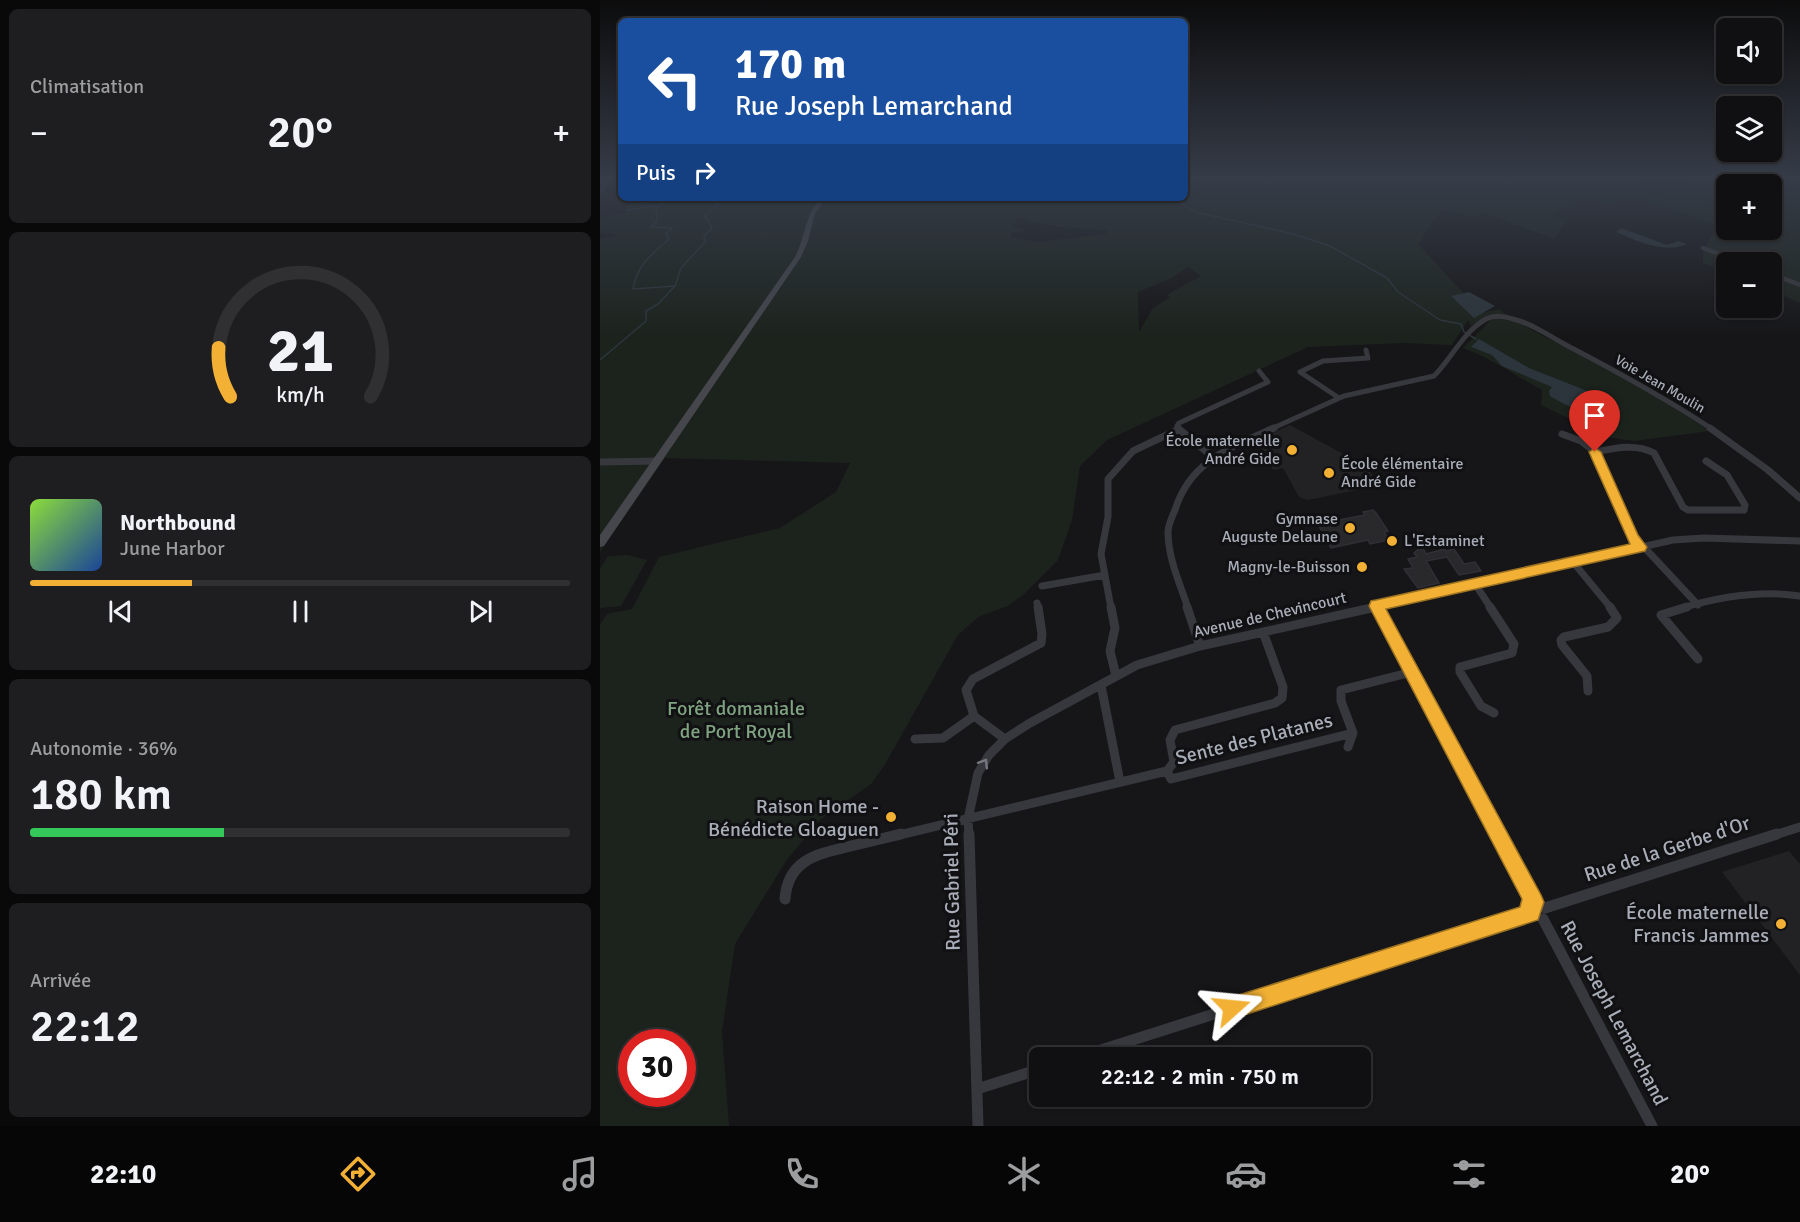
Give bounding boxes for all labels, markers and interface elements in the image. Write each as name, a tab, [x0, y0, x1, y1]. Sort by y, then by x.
map controls	[1716, 18, 1782, 318]
button: sound	[1716, 18, 1782, 84]
text: 170 m	[735, 39, 846, 90]
icon: left	[636, 42, 714, 120]
text: Climatisation	[30, 74, 144, 99]
text: Rue Joseph Lemarchand	[735, 90, 1013, 123]
button: layers	[1716, 96, 1782, 162]
text: 20°	[267, 105, 333, 160]
text: −	[30, 113, 48, 154]
text: +	[552, 113, 570, 154]
icon: right	[688, 156, 721, 189]
text: Puis	[636, 159, 676, 186]
button: +	[1716, 174, 1782, 240]
button: −	[1716, 252, 1782, 318]
text: 21	[266, 312, 334, 389]
street label: Voie Jean Moulin	[1612, 351, 1708, 417]
text: km/h	[276, 382, 324, 408]
pin	[1569, 390, 1620, 452]
icon: arrive	[1578, 399, 1611, 432]
place label: École maternelle André Gide	[1165, 431, 1280, 469]
marker: École maternelle André Gide	[1285, 443, 1299, 457]
place label: École élémentaire André Gide	[1341, 454, 1463, 492]
marker: École élémentaire André Gide	[1322, 466, 1336, 480]
text: Northbound	[120, 509, 236, 536]
place label: Gymnase Auguste Delaune	[1222, 509, 1338, 547]
marker: Gymnase Auguste Delaune	[1343, 521, 1357, 535]
place label: L'Estaminet	[1404, 531, 1485, 551]
marker: L'Estaminet	[1385, 534, 1399, 548]
text: June Harbor	[120, 536, 225, 561]
place label: Magny-le-Buisson	[1227, 557, 1350, 577]
marker: Magny-le-Buisson	[1355, 560, 1369, 574]
street label: Avenue de Chevincourt	[1192, 588, 1349, 642]
icon: previous	[104, 595, 137, 628]
icon: pause	[284, 595, 317, 628]
icon: next	[464, 595, 497, 628]
park label: Forêt domaniale de Port Royal	[667, 696, 805, 744]
street label: Sente des Platanes	[1173, 707, 1335, 771]
text: Autonomie · 36%	[30, 736, 177, 761]
one-way arrow	[977, 759, 989, 769]
text: 180 km	[30, 767, 172, 822]
place label: Raison Home - Bénédicte Gloaguen	[708, 794, 879, 842]
marker: Raison Home - Bénédicte Gloaguen	[884, 810, 898, 824]
street label: Rue de la Gerbe d'Or	[1581, 810, 1754, 888]
street label: Rue Gabriel Péri	[938, 813, 966, 951]
place label: École maternelle Francis Jammes	[1626, 900, 1769, 948]
street label: Rue Joseph Lemarchand	[1555, 916, 1673, 1110]
marker: École maternelle Francis Jammes	[1774, 917, 1788, 931]
text: Arrivée	[30, 968, 91, 993]
position arrow	[1200, 976, 1264, 1040]
text: 22:12	[30, 999, 140, 1054]
speed limit sign: 30	[618, 1029, 696, 1107]
text: 22:12 · 2 min · 750 m	[1101, 1063, 1299, 1090]
icon: directions	[337, 1153, 379, 1195]
icon: music	[559, 1153, 601, 1195]
icon: phone	[781, 1153, 823, 1195]
icon: climate	[1003, 1153, 1045, 1195]
icon: car	[1225, 1153, 1267, 1195]
icon: filters	[1448, 1153, 1490, 1195]
text: 22:10	[90, 1158, 156, 1191]
text: 20°	[1670, 1158, 1710, 1191]

